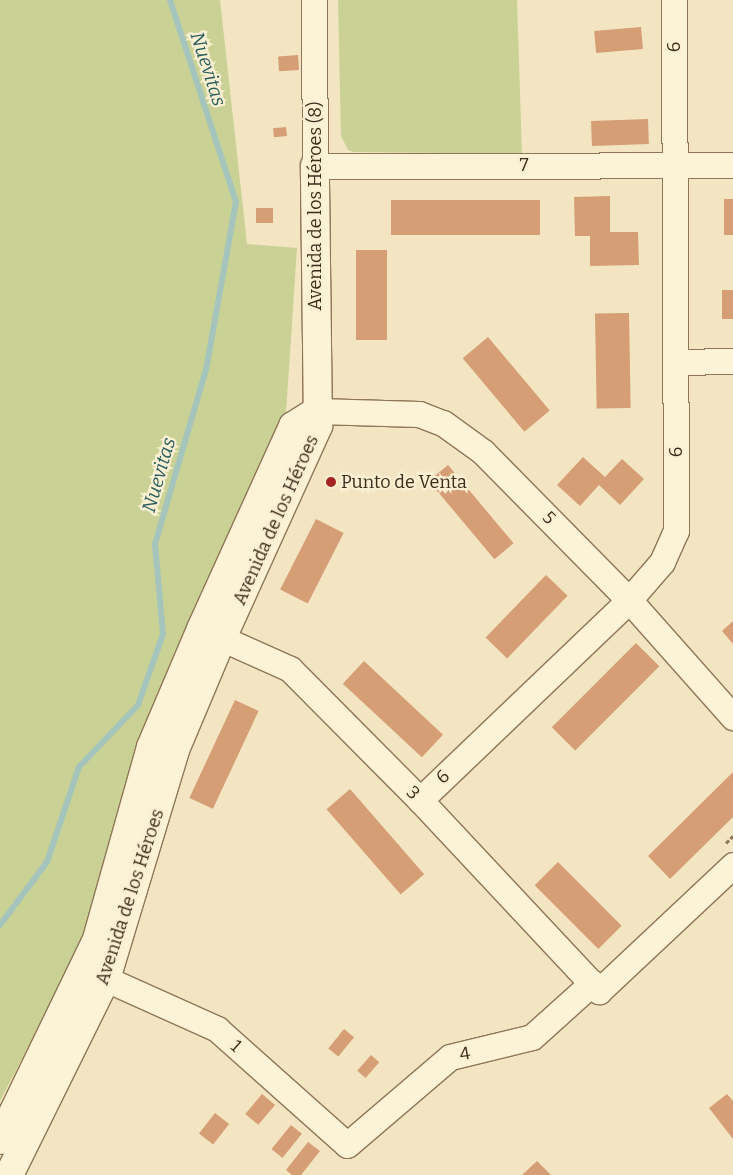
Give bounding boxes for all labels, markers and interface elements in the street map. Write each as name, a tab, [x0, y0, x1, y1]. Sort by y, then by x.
water label: Nuevitas	[185, 29, 231, 109]
street label: 6	[663, 42, 685, 52]
street label: Avenida de los Héroes (8)	[304, 101, 326, 311]
street label: 7	[519, 154, 529, 176]
street label: Avenida de los Héroes	[229, 432, 323, 608]
water label: Nuevitas	[137, 435, 181, 515]
street label: 6	[665, 447, 687, 457]
place label: Punto de Venta	[341, 471, 467, 493]
marker: Punto de Venta	[325, 476, 337, 488]
street label: 5	[538, 507, 560, 529]
street label: 6	[432, 766, 454, 788]
street label: 3	[402, 782, 424, 804]
street label: Avenida de los Héroes	[91, 806, 169, 988]
street label: 1	[226, 1036, 246, 1056]
street label: 4	[458, 1042, 472, 1066]

